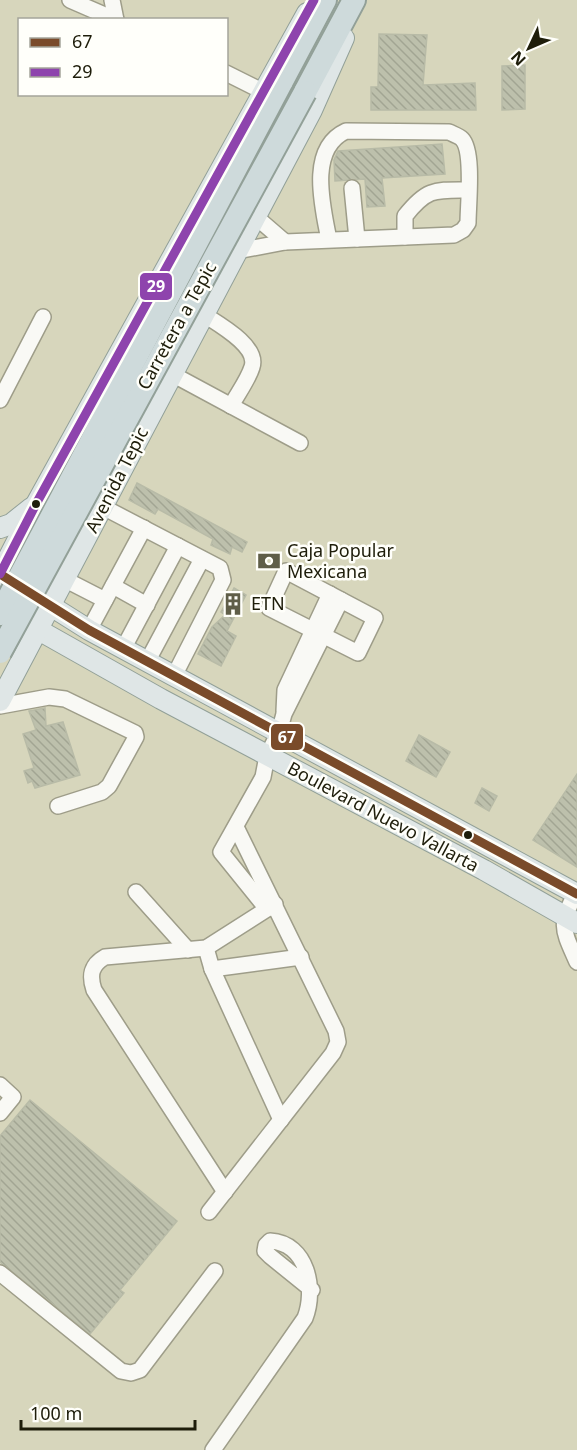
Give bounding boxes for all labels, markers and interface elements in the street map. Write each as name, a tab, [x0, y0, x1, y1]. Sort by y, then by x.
legend	[18, 18, 228, 96]
north arrow	[499, 18, 559, 78]
text: 67	[72, 29, 93, 53]
text: N	[506, 46, 531, 71]
text: 29	[72, 59, 93, 83]
street label: Carretera a Tepic	[131, 257, 221, 394]
line badge: 29	[139, 272, 173, 301]
text: 29	[147, 275, 165, 297]
street label: Avenida Tepic	[79, 422, 153, 537]
unlabelled marker	[30, 498, 42, 510]
place label: Caja Popular Mexicana	[287, 538, 395, 583]
bank icon: Caja Popular Mexicana	[256, 548, 282, 574]
building icon: ETN	[220, 591, 246, 617]
place label: ETN	[251, 591, 285, 615]
line badge: 67	[270, 723, 304, 751]
text: 67	[278, 726, 296, 748]
street label: Boulevard Nuevo Vallarta	[284, 755, 483, 877]
unlabelled marker	[462, 829, 474, 841]
scale bar	[21, 1393, 195, 1431]
text: 100 m	[30, 1401, 82, 1425]

